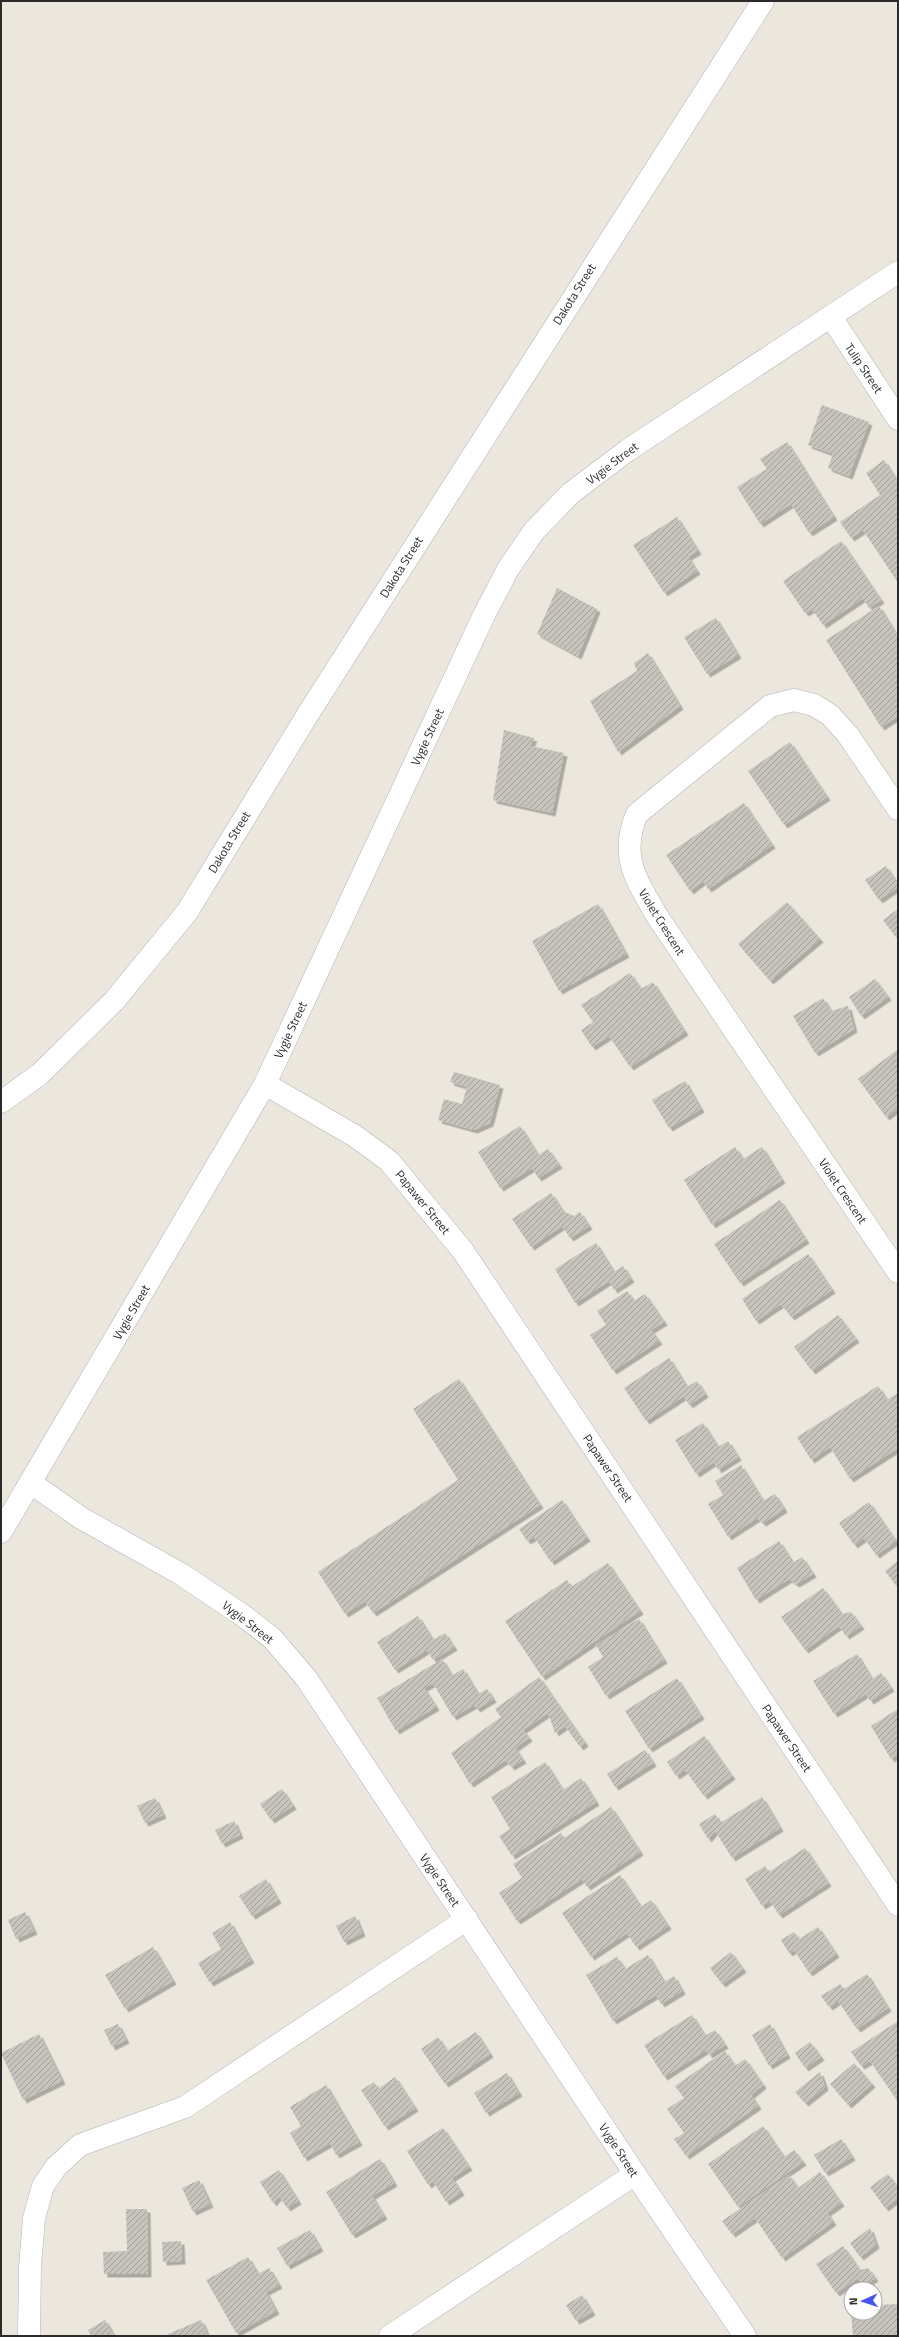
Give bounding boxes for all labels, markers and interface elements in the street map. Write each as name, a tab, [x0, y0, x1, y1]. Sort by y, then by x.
street label: Dakota Street	[548, 259, 601, 328]
street label: Tulip Street	[840, 339, 888, 398]
street label: Vygie Street	[582, 437, 643, 489]
street label: Dakota Street	[375, 532, 428, 601]
street label: Vygie Street	[406, 705, 449, 769]
street label: Dakota Street	[203, 807, 255, 877]
street label: Violet Crescent	[634, 885, 691, 960]
street label: Vygie Street	[269, 998, 312, 1062]
street label: Violet Crescent	[814, 1154, 872, 1228]
street label: Papawer Street	[391, 1166, 456, 1239]
street label: Vygie Street	[108, 1280, 155, 1343]
street label: Papawer Street	[578, 1430, 638, 1506]
street label: Vygie Street	[218, 1596, 279, 1649]
street label: Papawer Street	[757, 1700, 817, 1776]
street label: Vygie Street	[415, 1849, 465, 1911]
street label: Vygie Street	[594, 2119, 644, 2181]
north arrow	[843, 2281, 883, 2321]
text: N	[845, 2297, 861, 2306]

